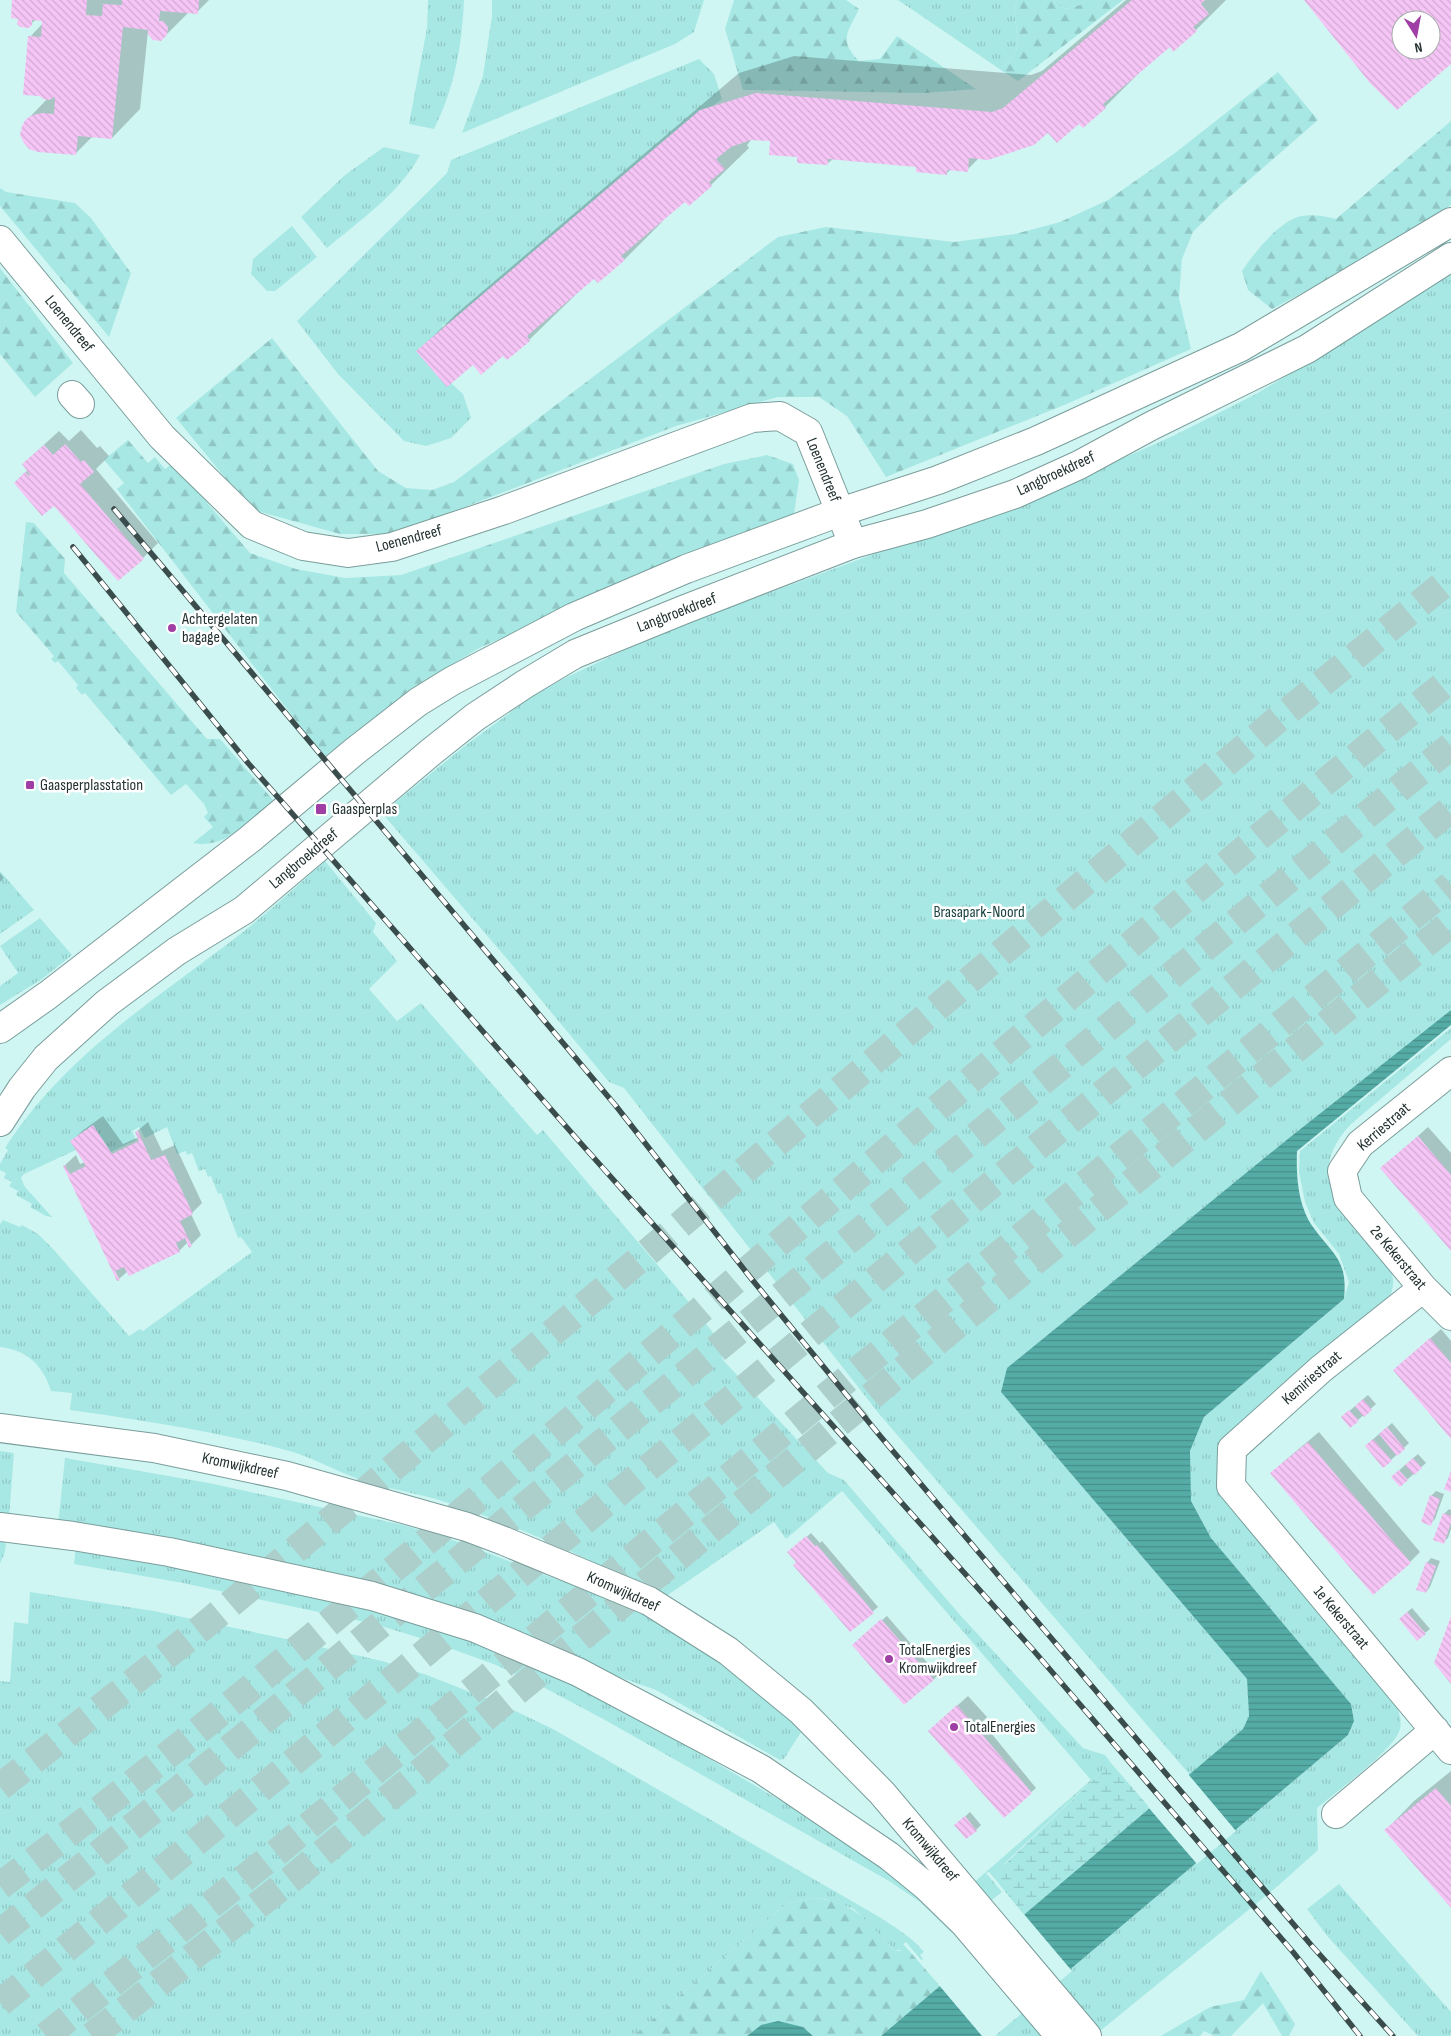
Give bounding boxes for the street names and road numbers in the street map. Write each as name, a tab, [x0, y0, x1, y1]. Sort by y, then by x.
street label: Loenendreef	[40, 292, 98, 356]
street label: Loenendreef	[802, 435, 845, 505]
street label: Langbroekdreef	[1014, 448, 1098, 500]
street label: Loenendreef	[374, 521, 444, 557]
street label: Langbroekdreef	[635, 589, 720, 637]
street label: Langbroekdreef	[266, 825, 342, 893]
street label: Kerriestraat	[1354, 1099, 1415, 1155]
street label: 2e Kekerstraat	[1366, 1222, 1430, 1294]
street label: Kemiriestraat	[1278, 1347, 1346, 1409]
street label: Kromwijkdreef	[200, 1449, 280, 1483]
street label: Kromwijkdreef	[584, 1568, 663, 1617]
street label: 1e Kekerstraat	[1309, 1582, 1373, 1654]
street label: Kromwijkdreef	[898, 1814, 962, 1886]

